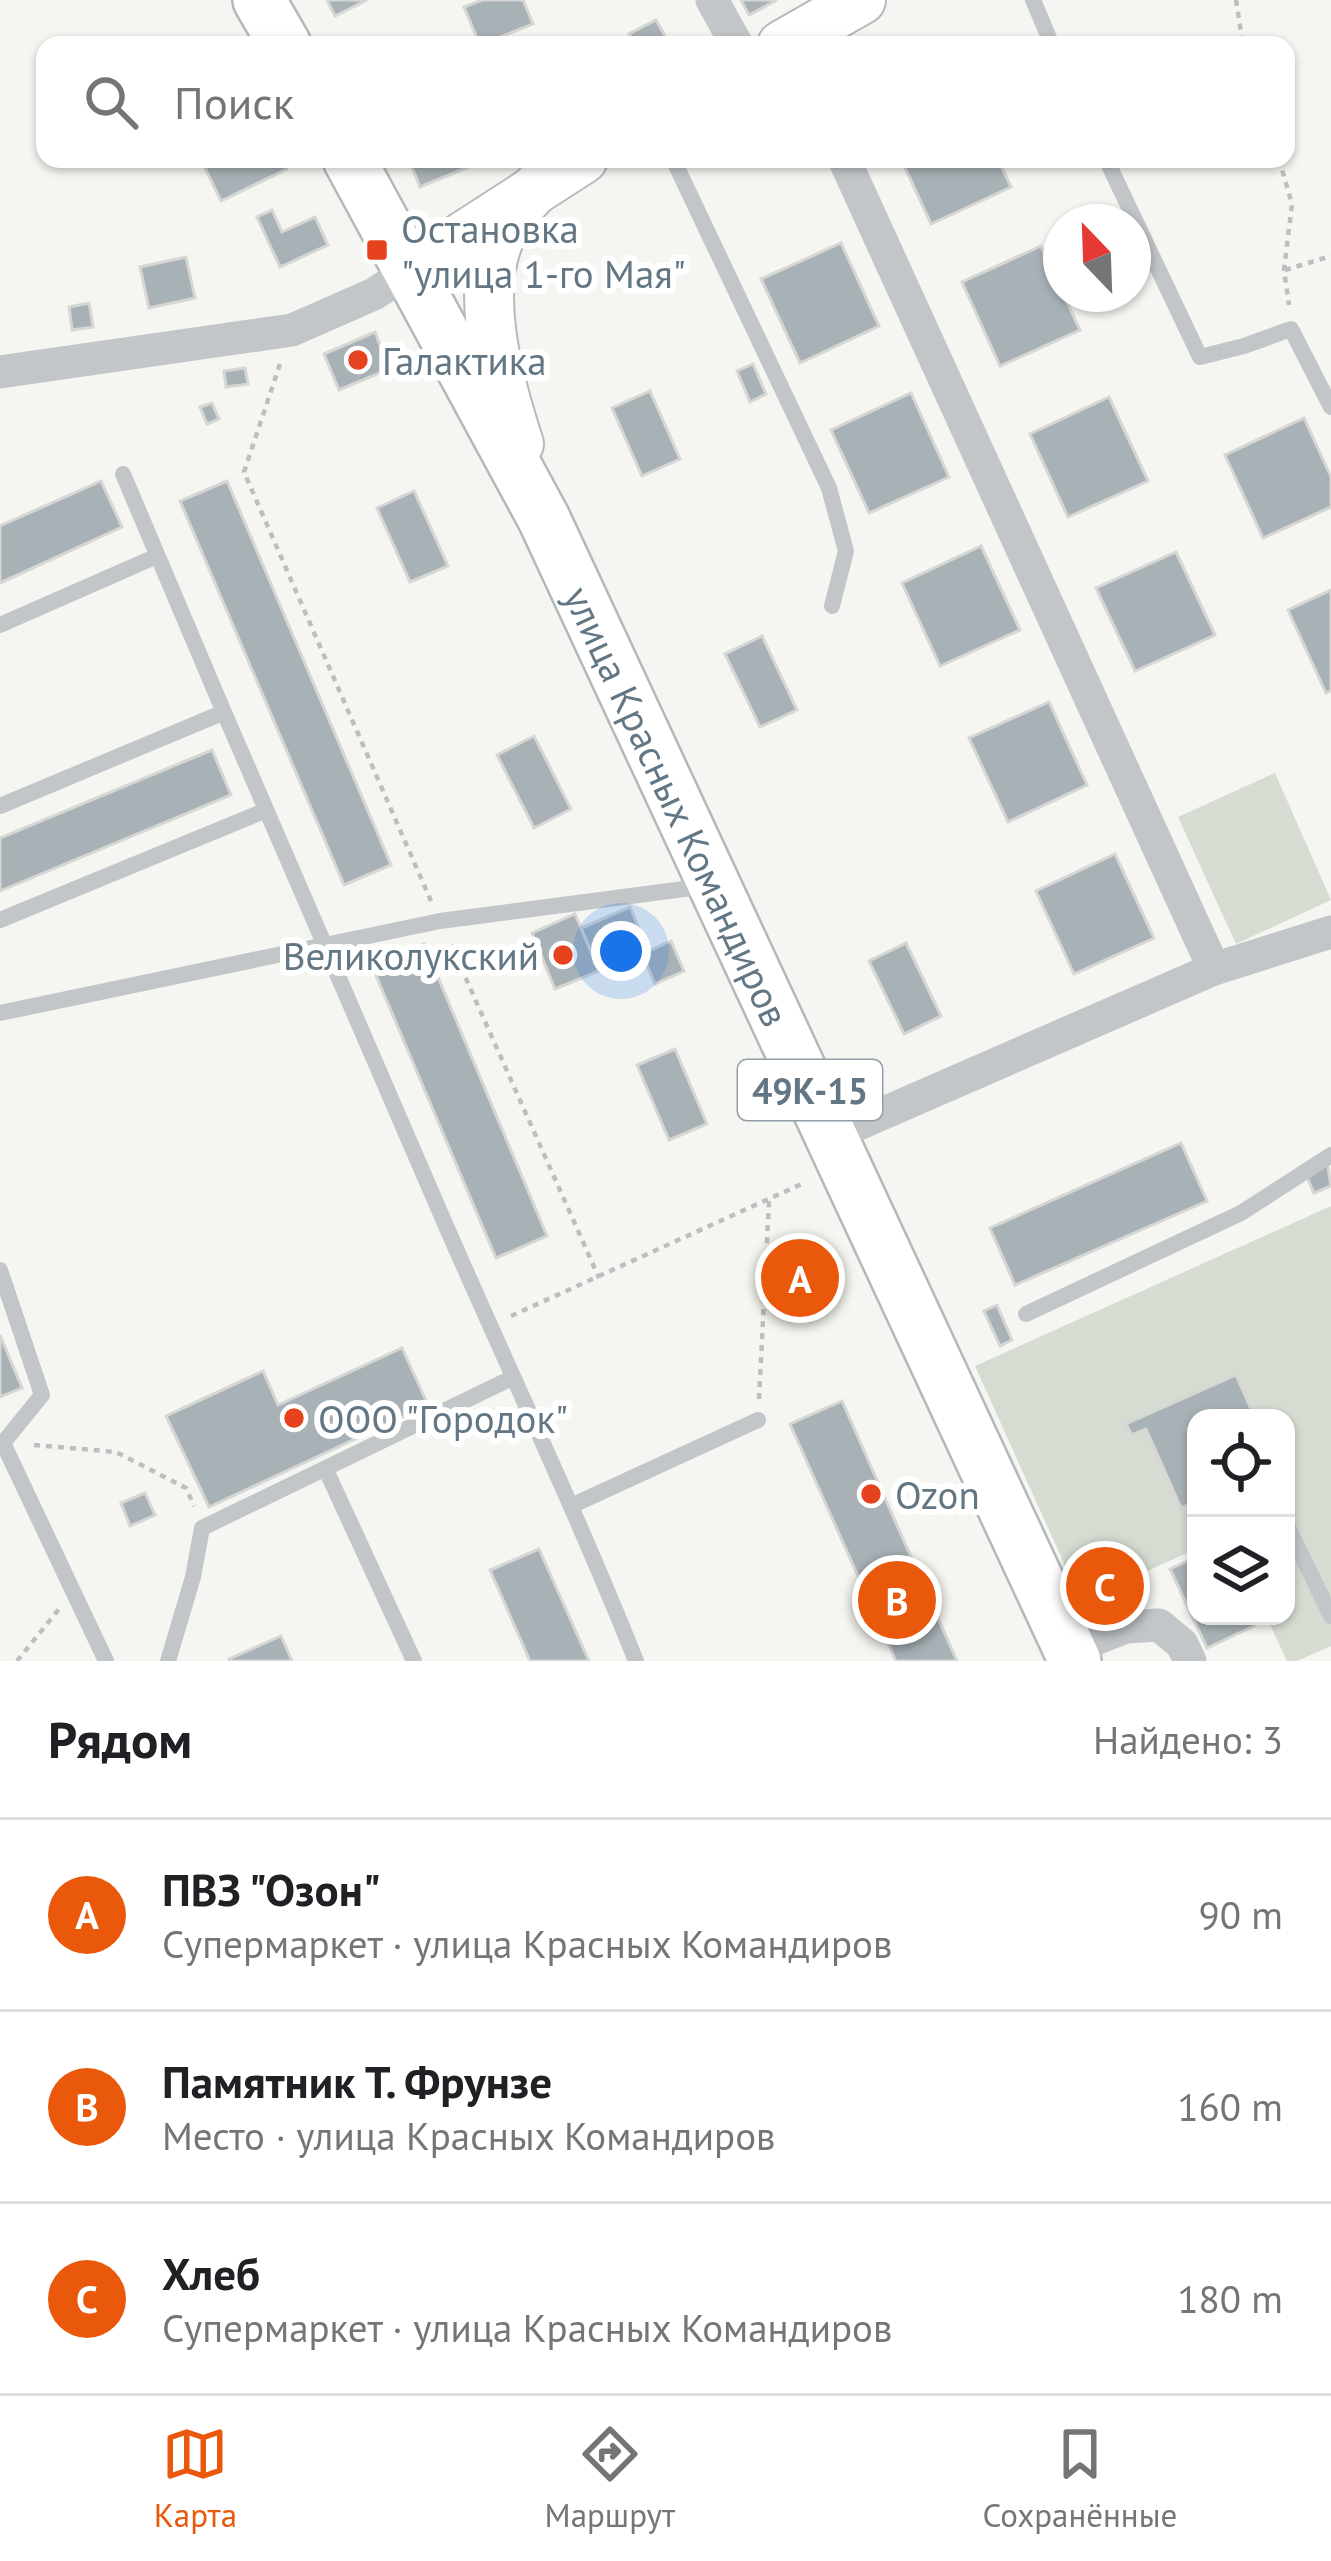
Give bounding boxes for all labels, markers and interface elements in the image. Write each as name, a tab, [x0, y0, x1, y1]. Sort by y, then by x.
search box	[36, 36, 1295, 168]
icon: search	[78, 69, 144, 135]
text: Поиск	[174, 73, 294, 131]
place label: Остановка "улица 1-го Мая"	[401, 203, 686, 299]
north arrow	[1043, 204, 1151, 312]
marker: Остановка "улица 1-го Мая"	[364, 237, 390, 263]
place label: Галактика	[382, 335, 547, 386]
marker: Галактика	[345, 347, 371, 373]
street label: улица Красных Командиров	[553, 578, 802, 1034]
your location	[591, 921, 651, 981]
place label: Великолукский	[283, 930, 539, 981]
marker: Великолукский	[550, 942, 576, 968]
road number: 49К-15	[738, 1060, 882, 1120]
pin: A	[761, 1233, 839, 1323]
place label: ООО "Городок"	[318, 1393, 568, 1444]
marker: ООО "Городок"	[281, 1405, 307, 1431]
map controls	[1187, 1409, 1295, 1625]
button: locate	[1187, 1409, 1295, 1517]
place label: Ozon	[895, 1469, 980, 1520]
marker: Ozon	[858, 1481, 884, 1507]
button: layers	[1187, 1517, 1295, 1625]
pin: C	[1066, 1541, 1144, 1631]
pin: B	[858, 1555, 936, 1645]
text: Рядом	[48, 1706, 192, 1772]
text: Найдено: 3	[1093, 1714, 1283, 1765]
text: ПВЗ "Озон"	[162, 1860, 381, 1918]
text: A	[75, 1889, 99, 1940]
text: 90 m	[1198, 1889, 1283, 1940]
text: Супермаркет · улица Красных Командиров	[162, 1918, 892, 1969]
text: Памятник Т. Фрунзе	[162, 2052, 552, 2110]
text: B	[75, 2081, 99, 2132]
text: 160 m	[1177, 2081, 1283, 2132]
text: Место · улица Красных Командиров	[162, 2110, 776, 2161]
text: Хлеб	[162, 2244, 260, 2302]
text: C	[76, 2273, 98, 2324]
text: 180 m	[1177, 2273, 1283, 2324]
text: Супермаркет · улица Красных Командиров	[162, 2302, 892, 2353]
tab: Карта	[154, 2421, 237, 2536]
tab: Маршрут	[545, 2421, 675, 2536]
tab: Сохранённые	[983, 2421, 1177, 2536]

